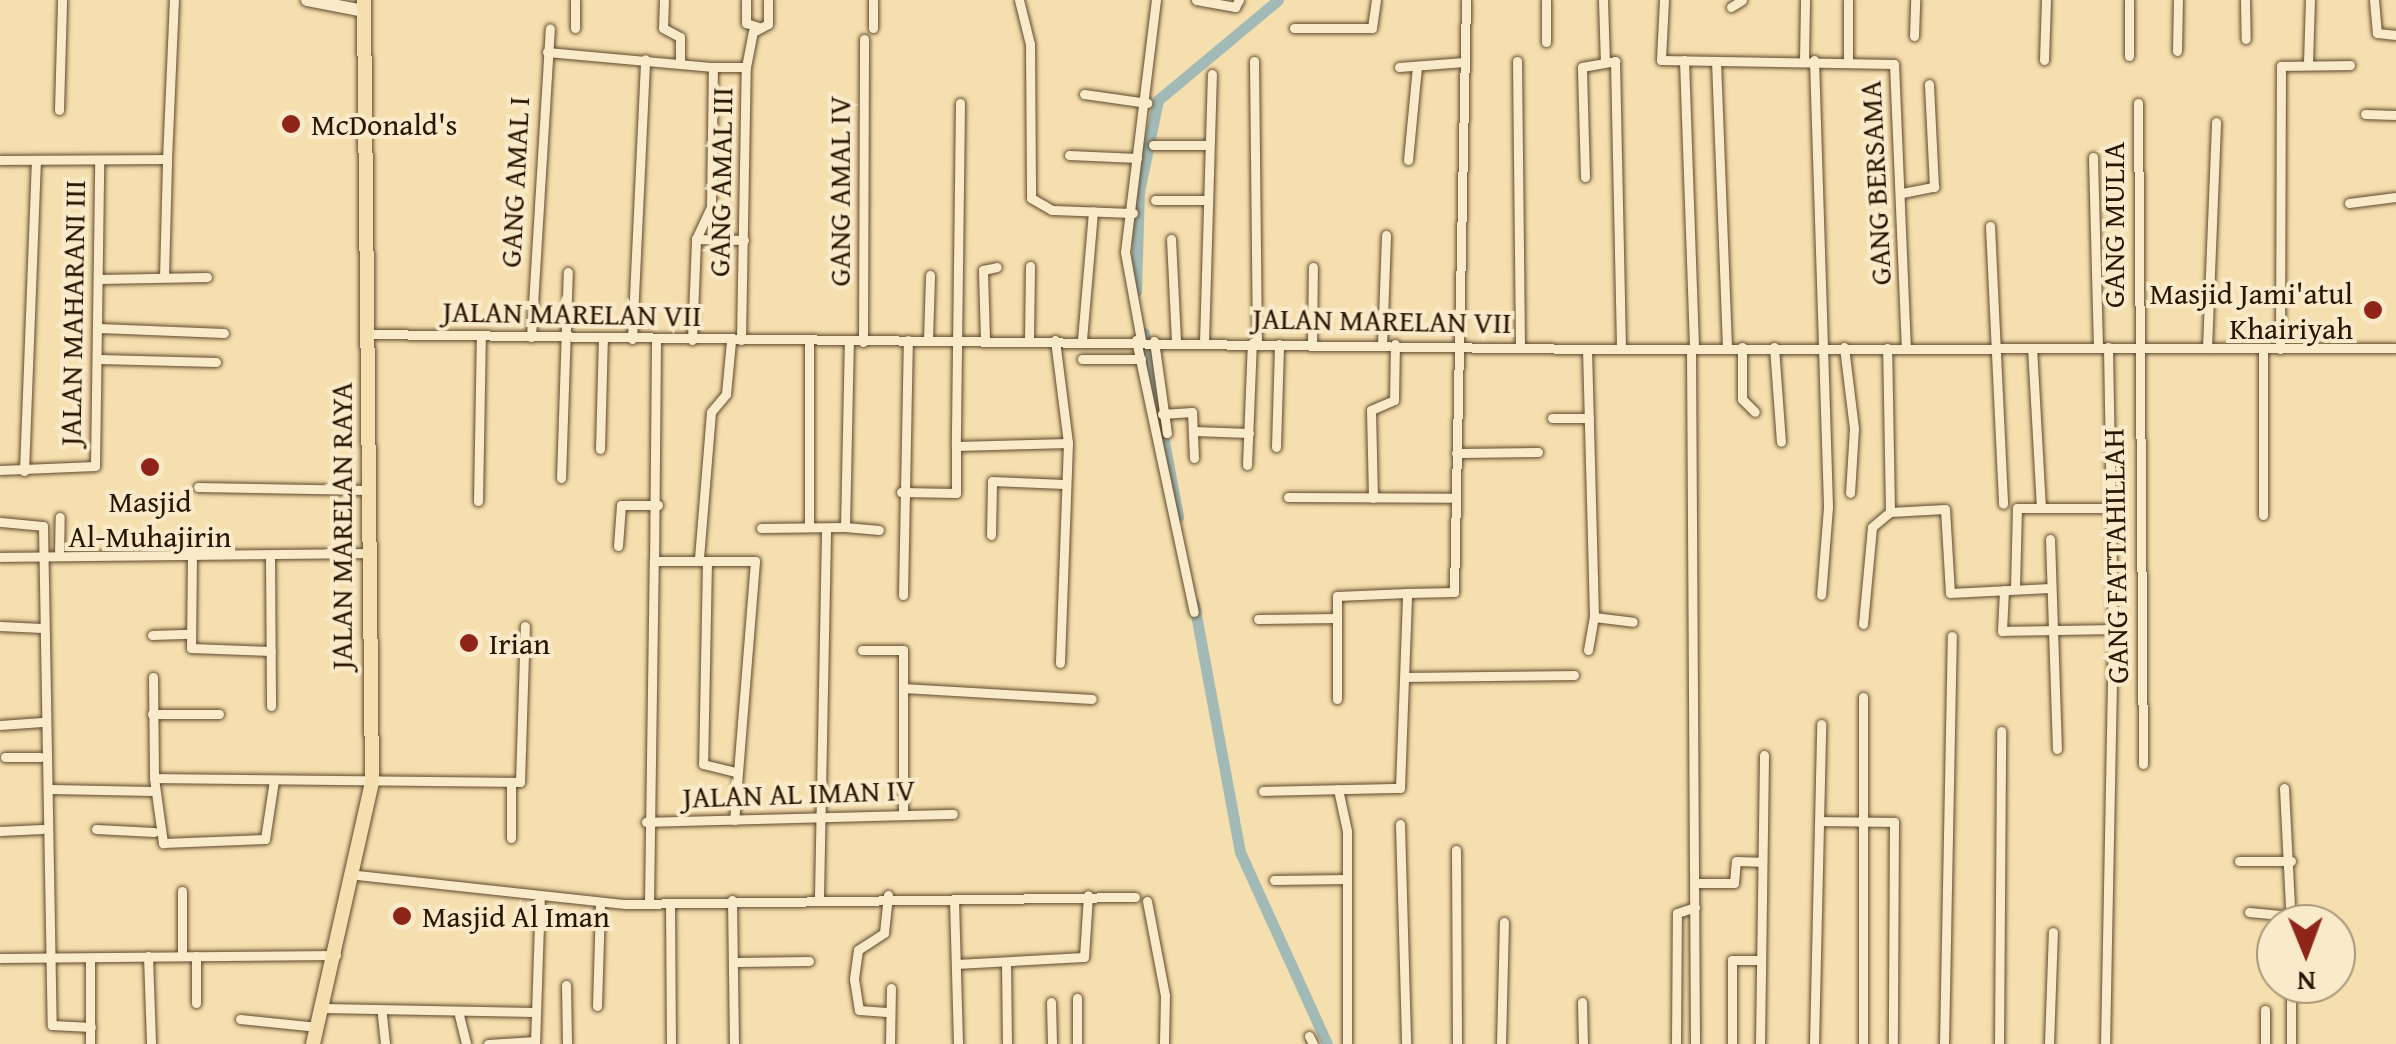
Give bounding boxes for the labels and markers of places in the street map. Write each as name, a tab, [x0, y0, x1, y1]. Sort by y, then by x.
place label: McDonald's	[311, 106, 458, 142]
marker: McDonald's	[280, 113, 302, 135]
place label: Masjid Jami'atul Khairiyah	[2150, 275, 2353, 346]
marker: Masjid Jami'atul Khairiyah	[2362, 299, 2384, 321]
marker: Masjid Al-Muhajirin	[139, 456, 161, 478]
place label: Masjid Al-Muhajirin	[69, 483, 231, 554]
place label: Irian	[489, 625, 550, 661]
marker: Irian	[458, 632, 480, 654]
place label: Masjid Al Iman	[422, 898, 610, 934]
marker: Masjid Al Iman	[391, 905, 413, 927]

